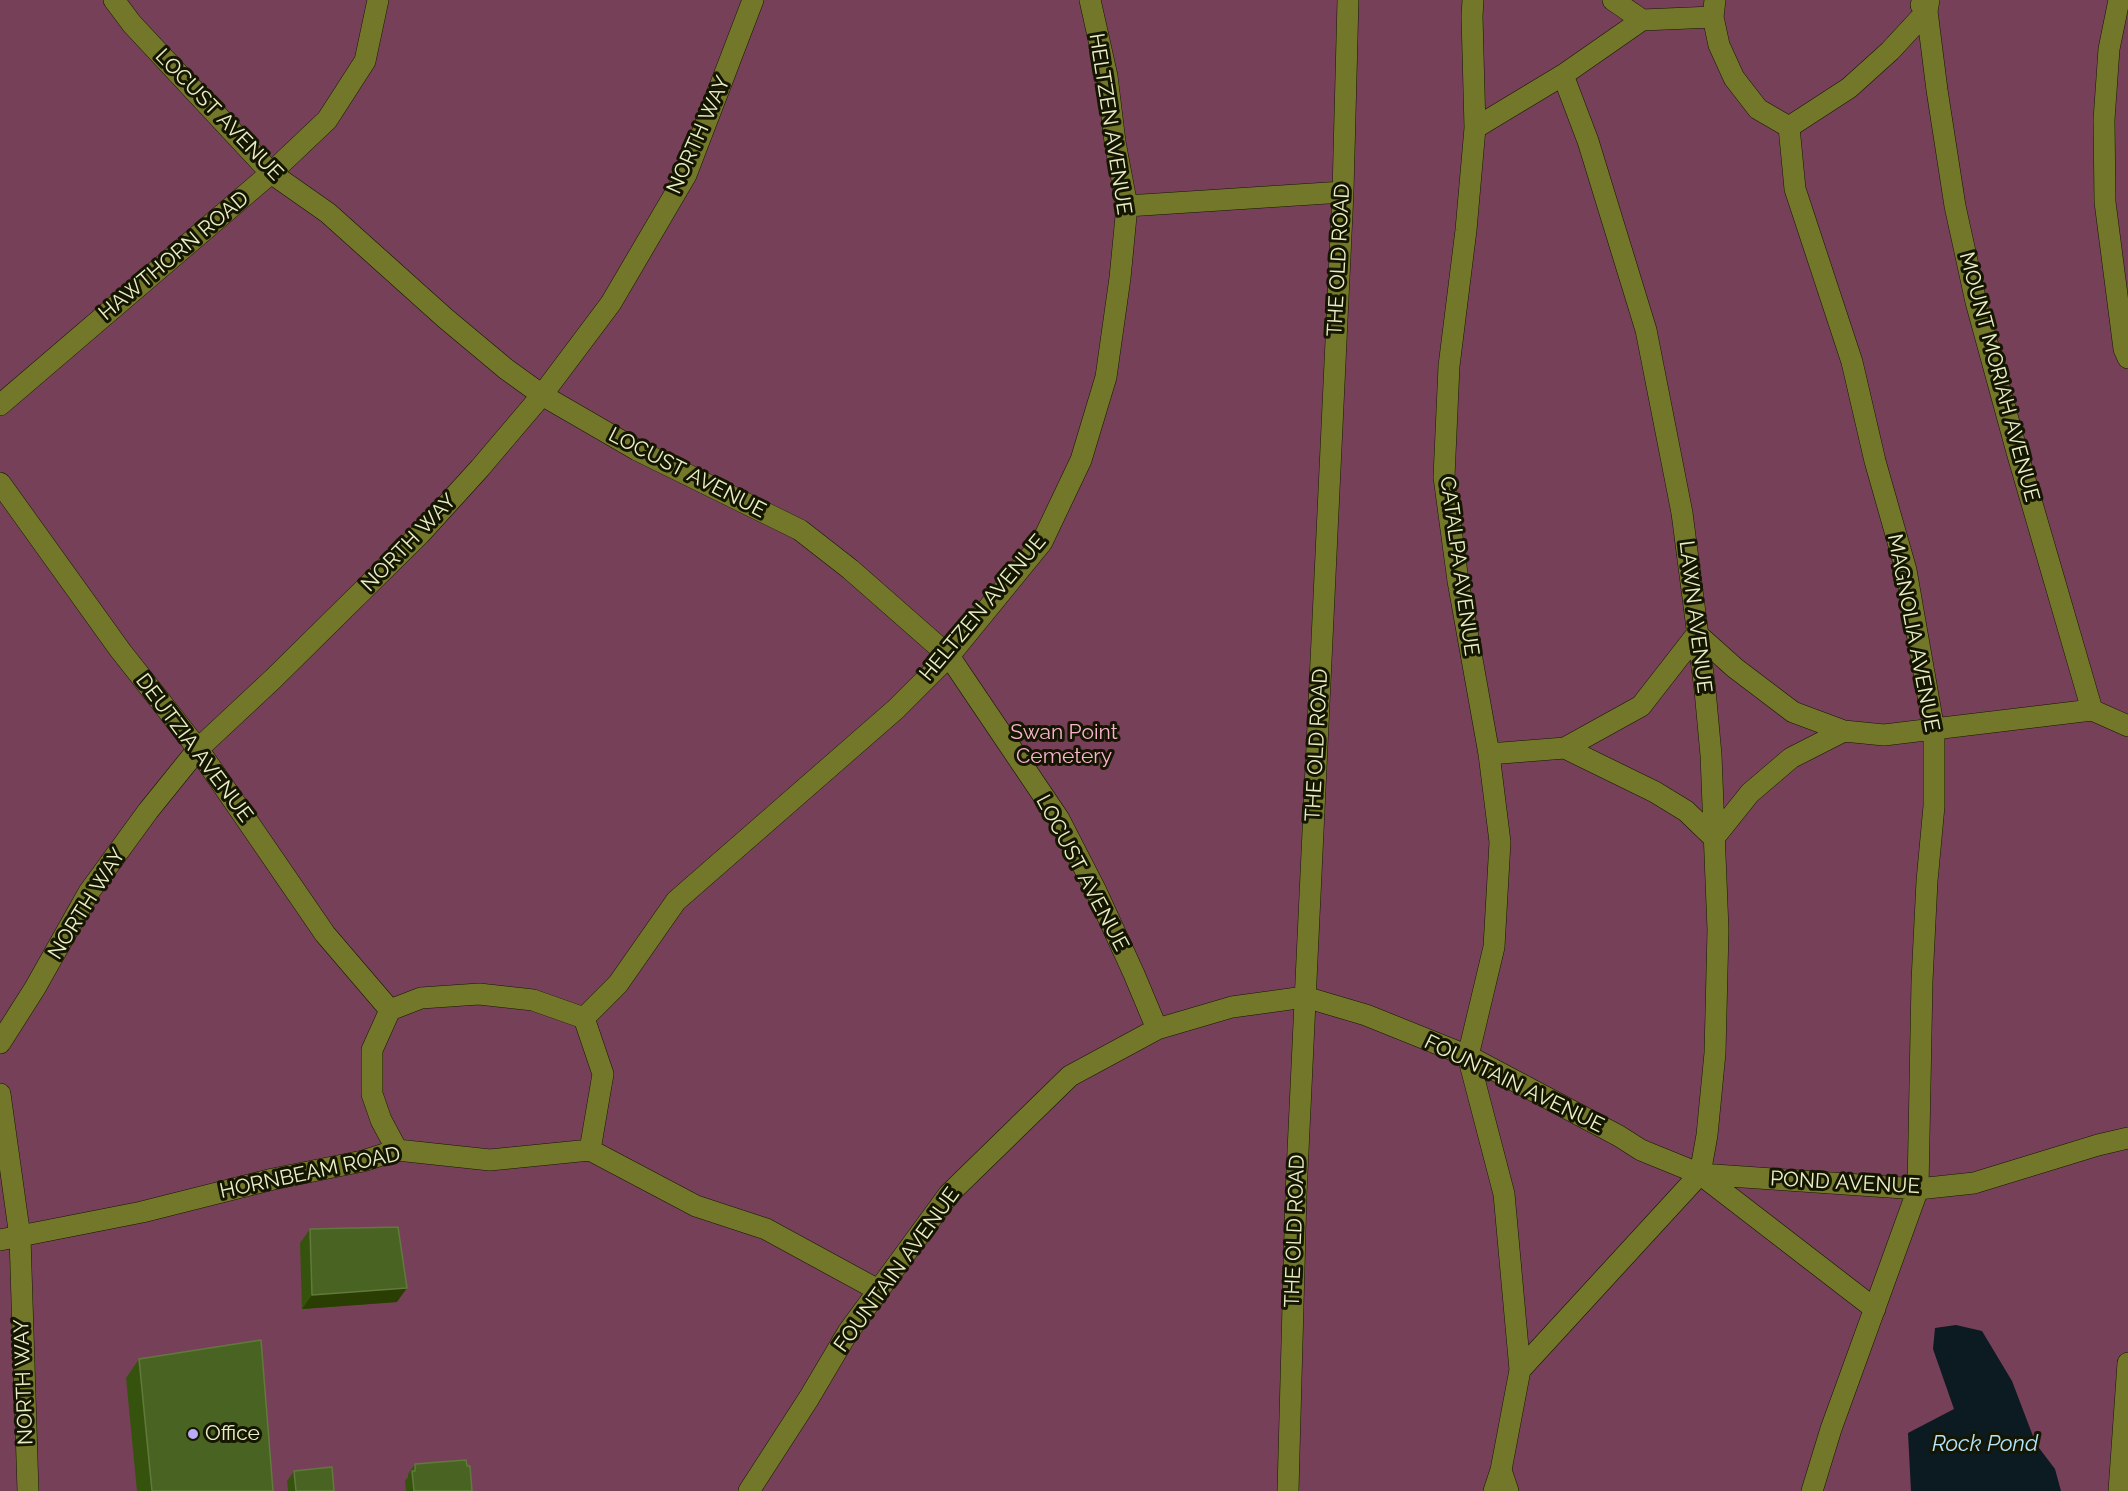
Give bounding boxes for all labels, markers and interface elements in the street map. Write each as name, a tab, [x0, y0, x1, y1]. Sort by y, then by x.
street label: HELTZEN AVENUE	[1083, 31, 1137, 217]
street label: LOCUST AVENUE	[150, 44, 288, 186]
street label: NORTH WAY	[662, 72, 736, 198]
street label: THE OLD ROAD	[1322, 183, 1356, 337]
street label: HAWTHORN ROAD	[94, 186, 254, 326]
street label: MOUNT MORIAH AVENUE	[1954, 249, 2044, 505]
street label: LOCUST AVENUE	[604, 422, 770, 524]
street label: CATALPA AVENUE	[1434, 475, 1484, 657]
street label: NORTH WAY	[356, 489, 462, 597]
street label: HELTZEN AVENUE	[914, 530, 1052, 686]
street label: MAGNOLIA AVENUE	[1881, 532, 1945, 734]
street label: LAWN AVENUE	[1673, 539, 1717, 695]
street label: THE OLD ROAD	[1300, 668, 1334, 822]
street label: DEUTZIA AVENUE	[130, 669, 258, 827]
park label: Swan Point Cemetery	[1010, 720, 1118, 770]
street label: LOCUST AVENUE	[1030, 791, 1134, 955]
street label: NORTH WAY	[43, 844, 131, 964]
street label: FOUNTAIN AVENUE	[1420, 1029, 1608, 1139]
street label: HORNBEAM ROAD	[217, 1142, 403, 1204]
street label: THE OLD ROAD	[1280, 1154, 1310, 1308]
street label: POND AVENUE	[1769, 1166, 1921, 1200]
street label: FOUNTAIN AVENUE	[829, 1183, 965, 1357]
street label: NORTH WAY	[9, 1319, 39, 1445]
place label: Office	[205, 1421, 260, 1447]
marker: Office	[186, 1427, 200, 1441]
water label: Rock Pond	[1932, 1431, 2038, 1457]

